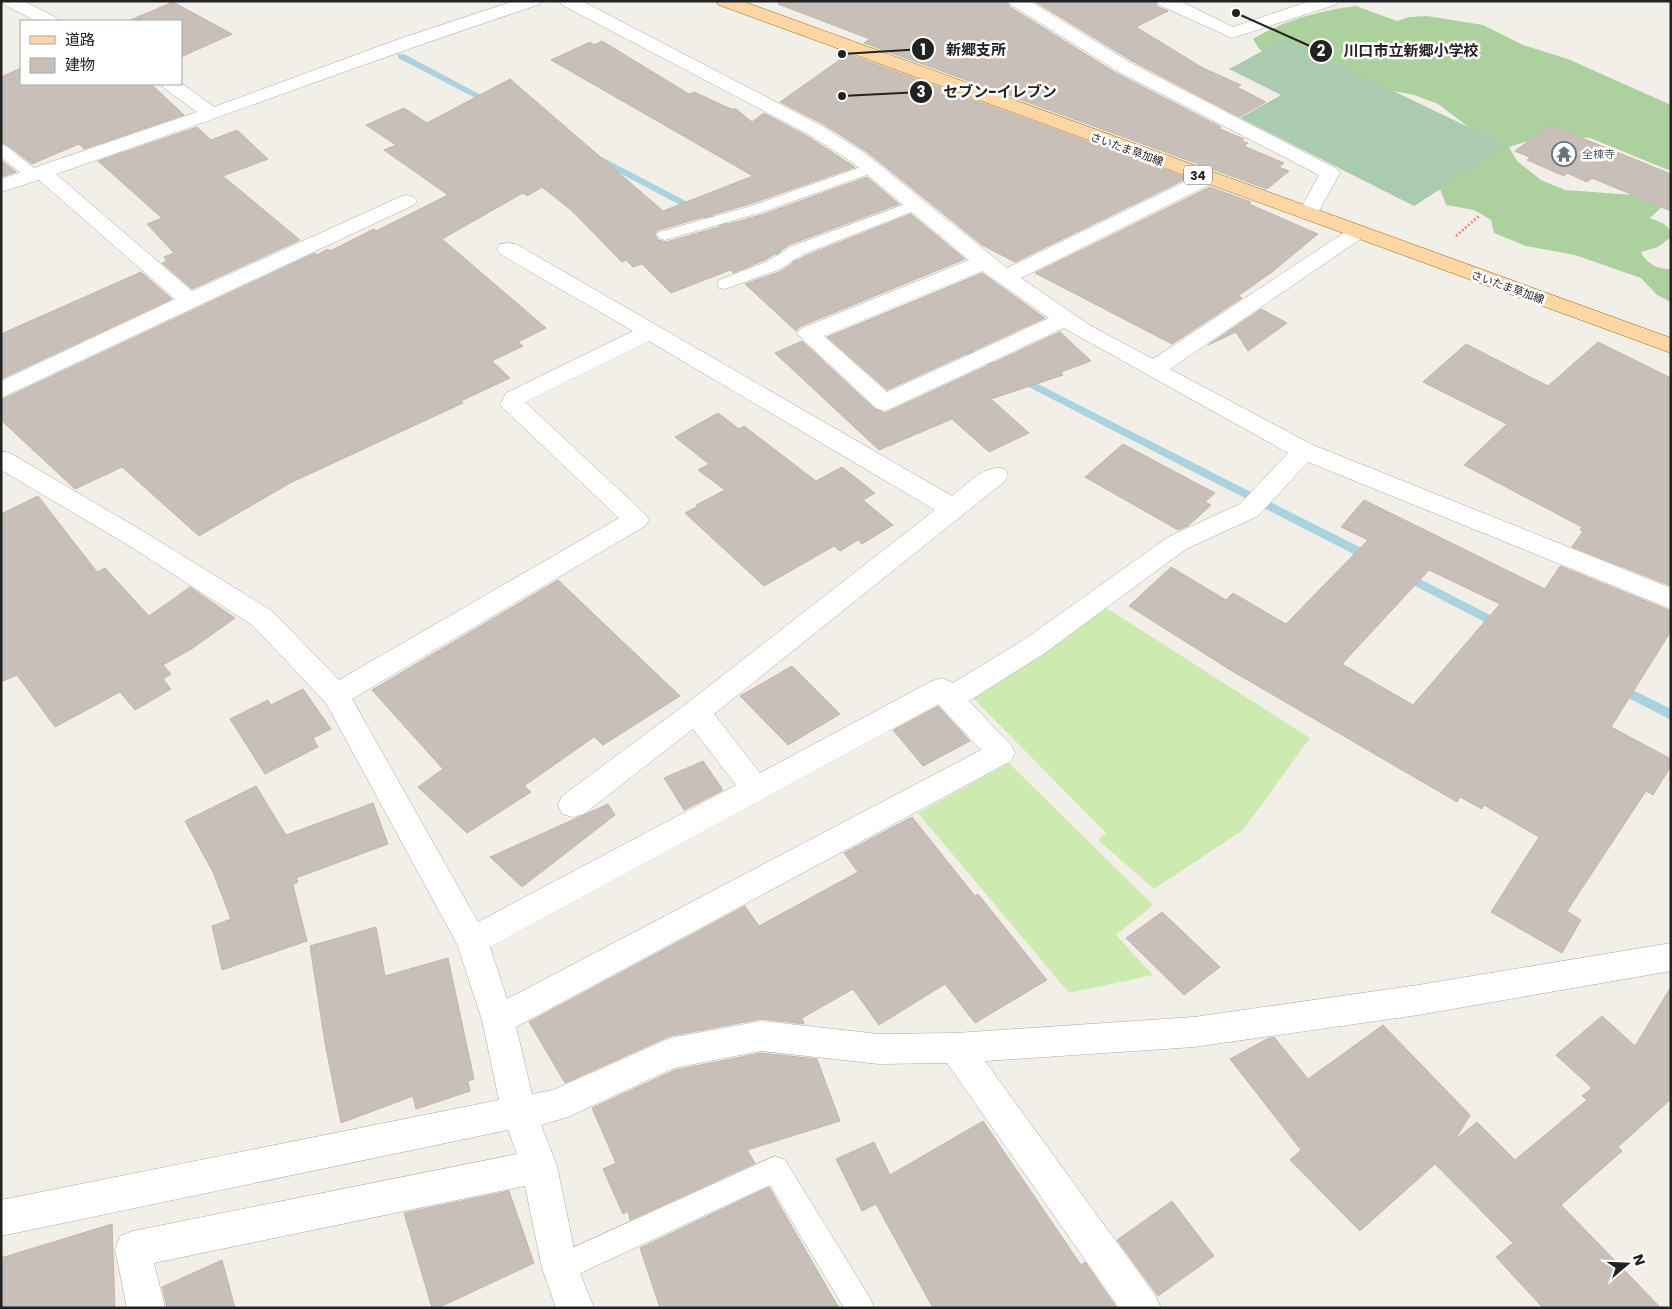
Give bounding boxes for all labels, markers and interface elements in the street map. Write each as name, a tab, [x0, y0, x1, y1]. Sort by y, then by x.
legend	[20, 20, 182, 85]
text: 道路	[65, 29, 95, 50]
callout: 新郷支所	[911, 34, 1016, 64]
callout: 川口市立新郷小学校	[1308, 36, 1488, 66]
text: 1	[920, 39, 926, 60]
text: 新郷支所	[946, 39, 1006, 60]
text: 2	[1317, 40, 1326, 61]
text: 川口市立新郷小学校	[1343, 40, 1479, 61]
text: 建物	[65, 54, 95, 75]
callout: セブン-イレブン	[908, 77, 1067, 107]
text: 3	[916, 81, 926, 102]
text: セブン-イレブン	[943, 81, 1057, 102]
street label: さいたま草加線	[1088, 128, 1166, 170]
temple icon: 全棟寺	[1551, 141, 1577, 167]
place label: 全棟寺	[1582, 146, 1615, 162]
road number: 34	[1184, 166, 1212, 184]
street label: さいたま草加線	[1469, 266, 1547, 308]
north arrow	[1602, 1239, 1652, 1289]
text: N	[1628, 1252, 1650, 1268]

